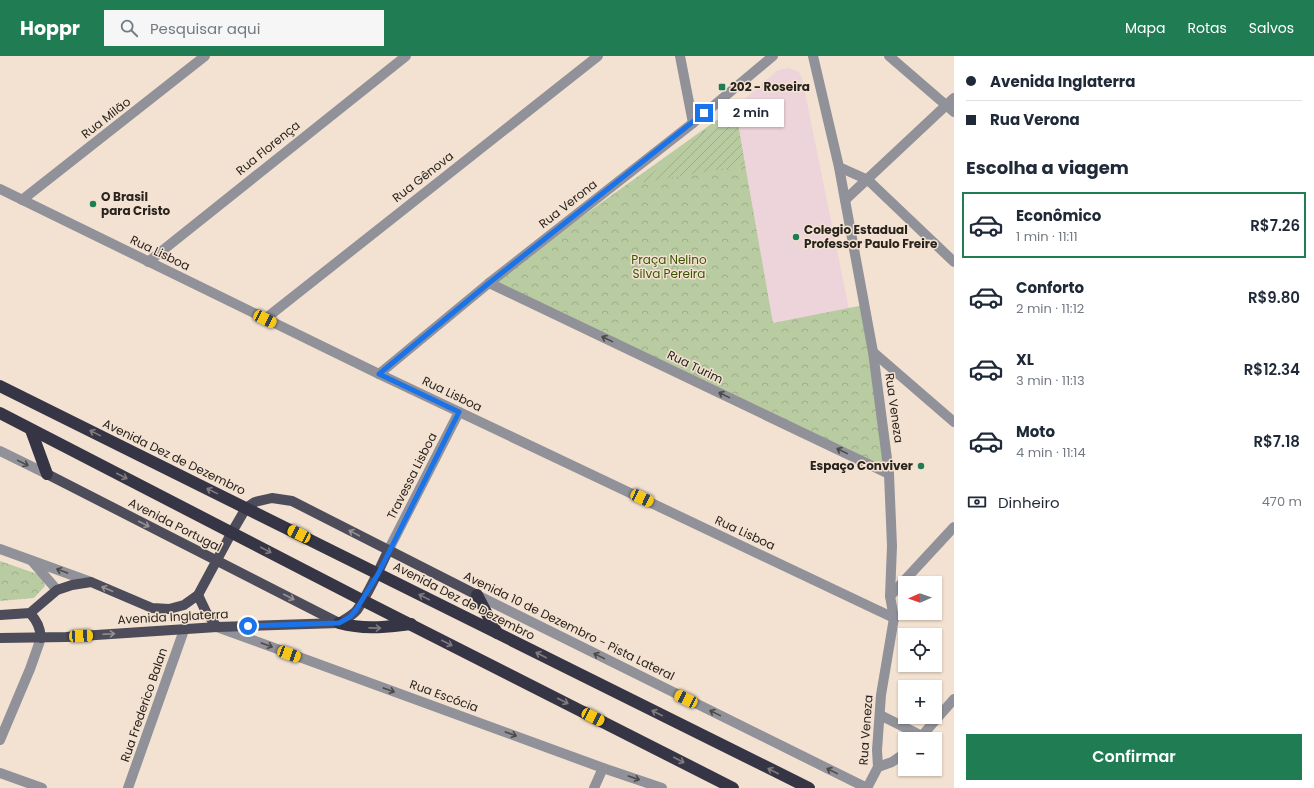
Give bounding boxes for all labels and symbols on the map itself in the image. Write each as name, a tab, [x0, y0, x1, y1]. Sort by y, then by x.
place label: 202 - Roseira	[730, 78, 810, 95]
marker: 202 - Roseira	[717, 82, 727, 92]
street label: Rua Milão	[77, 93, 134, 142]
callout: 2 min	[718, 99, 784, 127]
route end	[695, 104, 713, 122]
street label: Rua Florença	[232, 116, 303, 179]
street label: Rua Gênova	[389, 147, 457, 206]
street label: Rua Verona	[535, 175, 600, 232]
place label: O Brasil para Cristo	[101, 188, 171, 219]
marker: O Brasil para Cristo	[88, 199, 98, 209]
place label: Colegio Estadual Professor Paulo Freire	[804, 221, 938, 252]
street label: Rua Lisboa	[127, 231, 193, 274]
marker: Colegio Estadual Professor Paulo Freire	[791, 232, 801, 242]
park label: Praça Nelino Silva Pereira	[631, 251, 707, 282]
car	[252, 308, 278, 330]
one-way arrow	[601, 335, 613, 342]
street label: Rua Turim	[664, 346, 726, 387]
street label: Rua Lisboa	[419, 372, 485, 415]
street label: Rua Veneza	[881, 372, 908, 444]
one-way arrow	[719, 391, 731, 398]
street label: Avenida Dez de Dezembro	[100, 414, 249, 499]
one-way arrow	[89, 429, 101, 436]
street label: Travessa Lisboa	[382, 429, 441, 522]
one-way arrow	[836, 447, 848, 454]
place label: Espaço Conviver	[810, 457, 913, 474]
one-way arrow	[17, 460, 29, 467]
marker: Espaço Conviver	[916, 461, 926, 471]
one-way arrow	[116, 473, 128, 480]
one-way arrow	[206, 487, 218, 494]
car	[629, 487, 655, 509]
street label: Avenida Portugal	[126, 494, 225, 555]
street label: Rua Lisboa	[712, 511, 778, 554]
one-way arrow	[137, 521, 149, 528]
car	[286, 523, 312, 545]
one-way arrow	[348, 529, 360, 536]
one-way arrow	[260, 547, 272, 554]
street label: Avenida Dez de Dezembro	[390, 557, 538, 644]
one-way arrow	[55, 567, 68, 574]
street label: Avenida 10 de Dezembro - Pista Lateral	[461, 567, 678, 684]
north arrow	[898, 576, 942, 620]
one-way arrow	[102, 585, 114, 592]
one-way arrow	[419, 593, 431, 600]
one-way arrow	[282, 594, 294, 602]
street label: Avenida Inglaterra	[117, 605, 229, 628]
route start	[239, 617, 257, 635]
one-way arrow	[368, 624, 381, 632]
car	[69, 629, 93, 643]
one-way arrow	[102, 631, 115, 638]
one-way arrow	[441, 639, 453, 647]
one-way arrow	[260, 642, 272, 650]
car	[276, 644, 302, 664]
street label: Rua Frederico Balan	[116, 646, 171, 764]
one-way arrow	[535, 651, 547, 658]
one-way arrow	[593, 651, 605, 659]
street label: Rua Escócia	[407, 675, 481, 716]
one-way arrow	[383, 686, 395, 694]
car	[673, 688, 699, 710]
street label: Rua Veneza	[855, 694, 876, 766]
one-way arrow	[557, 698, 569, 706]
car	[580, 706, 606, 728]
one-way arrow	[651, 709, 663, 716]
one-way arrow	[709, 709, 721, 716]
one-way arrow	[505, 731, 517, 739]
one-way arrow	[673, 757, 685, 765]
one-way arrow	[768, 767, 780, 774]
one-way arrow	[826, 767, 838, 774]
one-way arrow	[627, 775, 639, 783]

